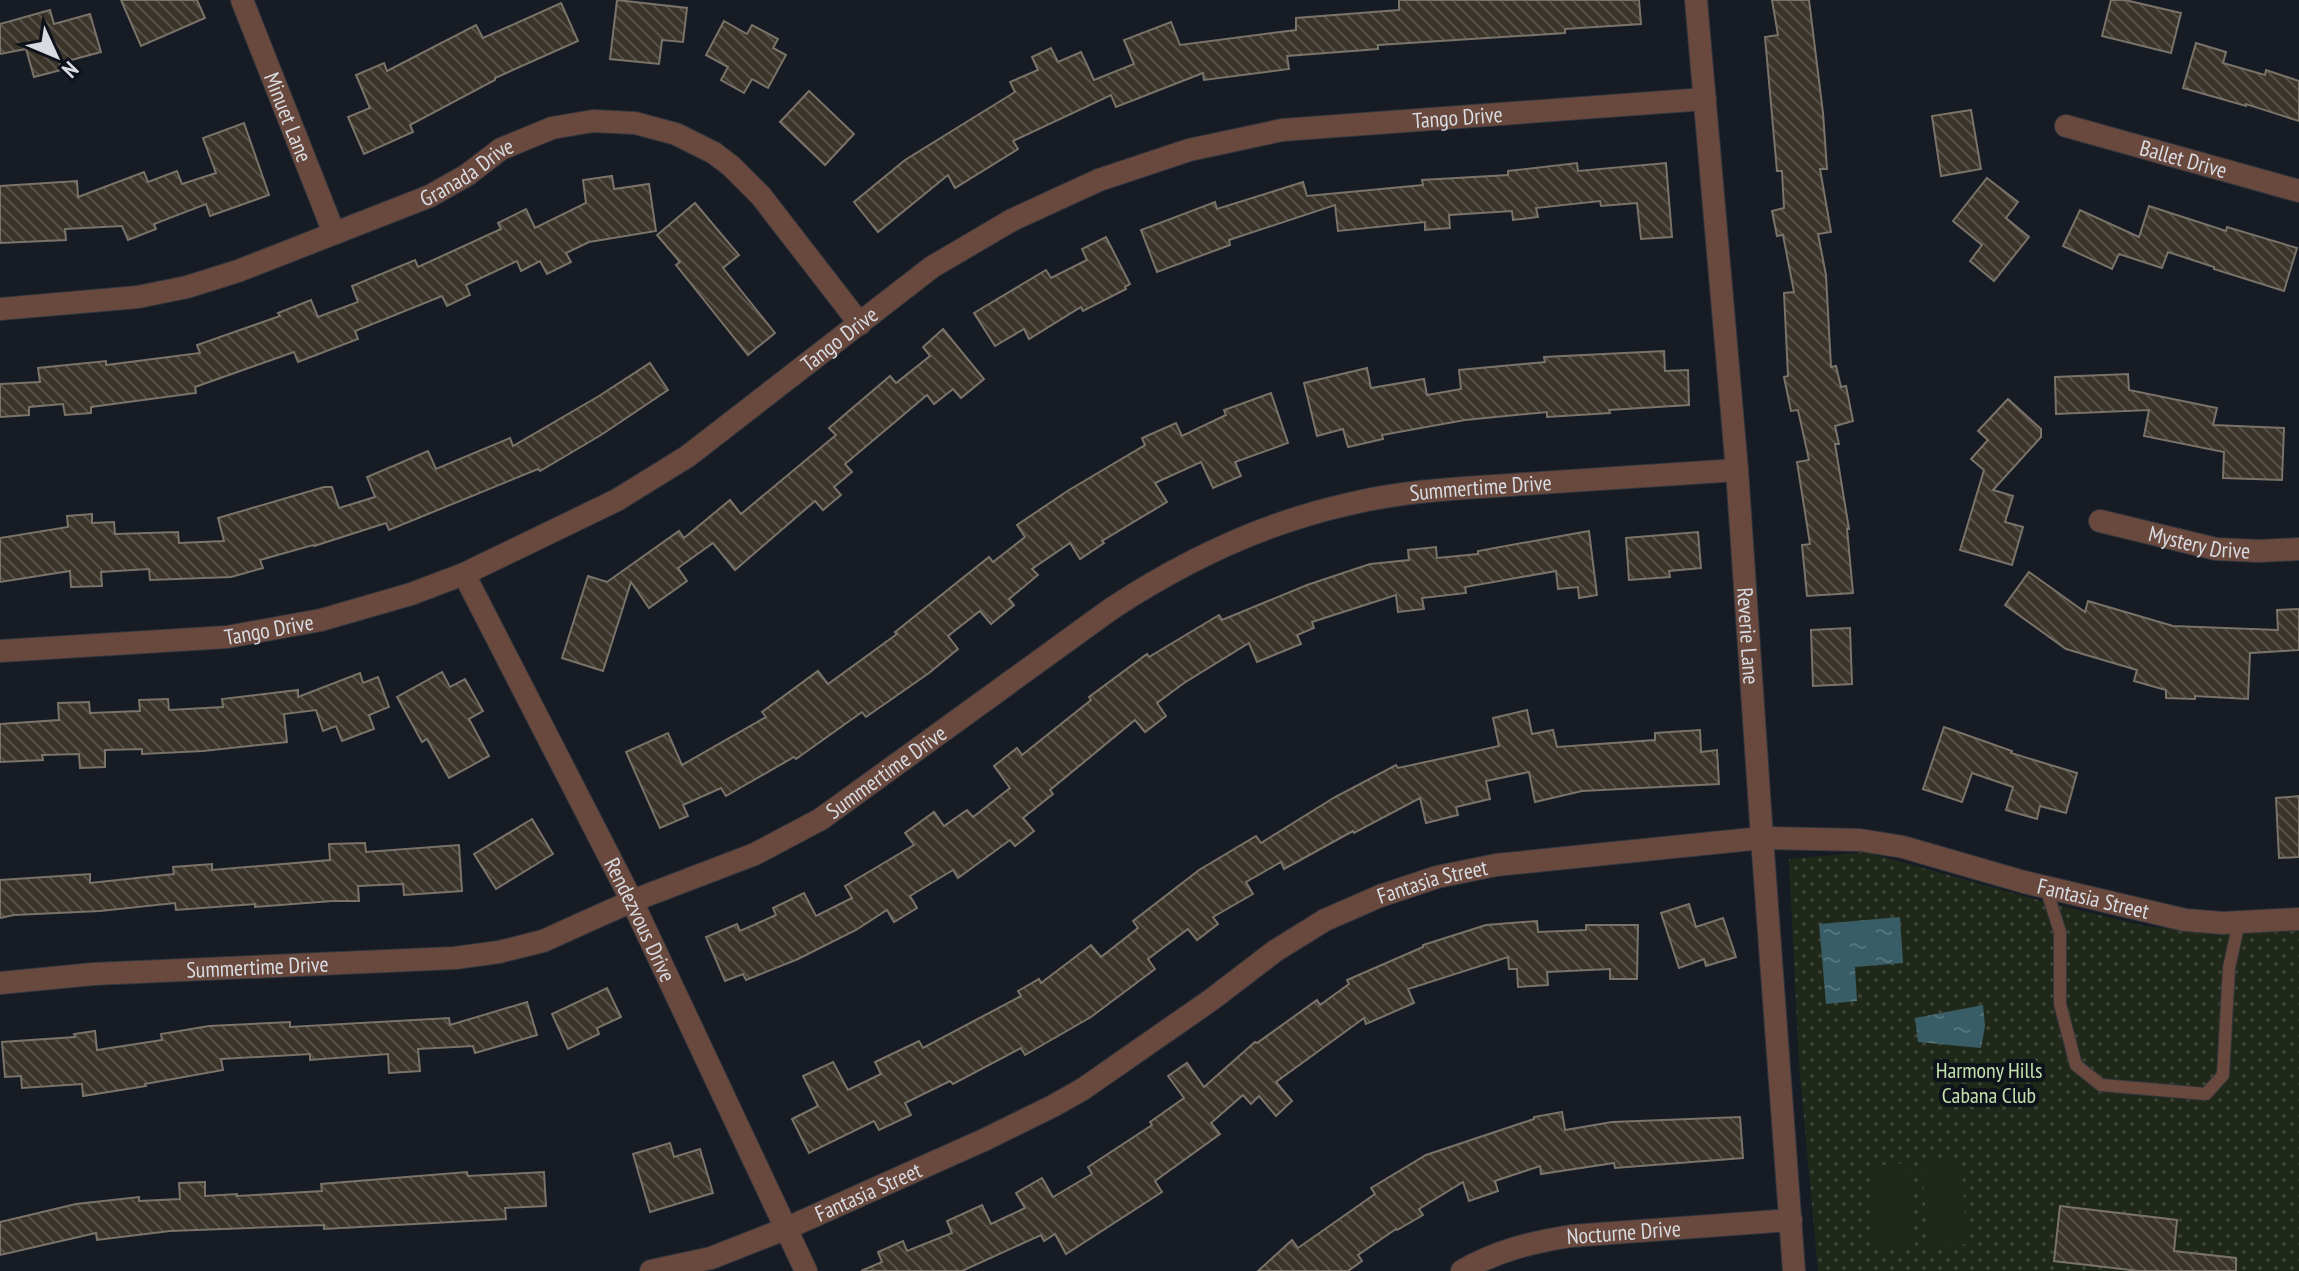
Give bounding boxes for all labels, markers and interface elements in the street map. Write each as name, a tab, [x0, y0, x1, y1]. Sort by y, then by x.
north arrow	[16, 16, 96, 96]
text: N	[56, 56, 85, 84]
street label: Minuet Lane	[258, 68, 319, 166]
street label: Tango Drive	[1412, 100, 1504, 134]
street label: Granada Drive	[416, 131, 518, 213]
street label: Ballet Drive	[2137, 133, 2230, 184]
street label: Tango Drive	[795, 300, 883, 378]
street label: Summertime Drive	[1408, 468, 1553, 507]
street label: Mystery Drive	[2146, 519, 2251, 565]
street label: Reverie Lane	[1731, 586, 1766, 685]
street label: Tango Drive	[222, 608, 316, 651]
street label: Summertime Drive	[820, 719, 952, 825]
street label: Rendezvous Drive	[598, 853, 682, 986]
street label: Fantasia Street	[1373, 853, 1490, 910]
street label: Fantasia Street	[2035, 872, 2152, 925]
street label: Summertime Drive	[186, 950, 329, 984]
park label: Harmony Hills Cabana Club	[1936, 1056, 2042, 1109]
street label: Fantasia Street	[811, 1156, 926, 1228]
street label: Nocturne Drive	[1566, 1214, 1682, 1250]

